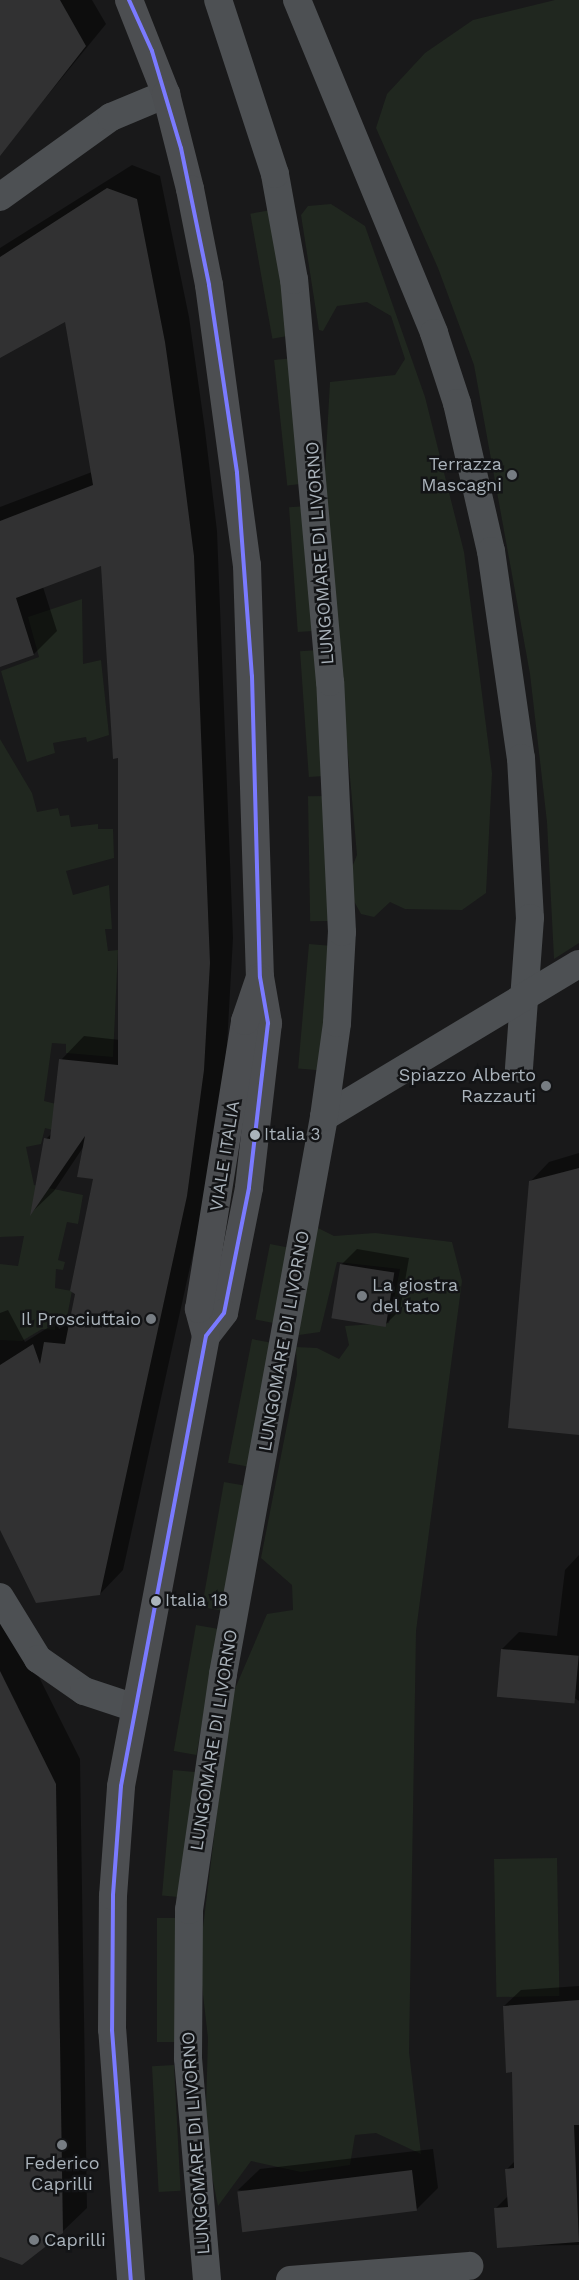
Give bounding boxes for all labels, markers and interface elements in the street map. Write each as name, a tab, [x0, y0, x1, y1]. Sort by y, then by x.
street label: LUNGOMARE DI LIVORNO	[301, 441, 339, 665]
place label: Terrazza Mascagni	[421, 454, 502, 496]
marker: Terrazza Mascagni	[506, 469, 518, 481]
place label: Spiazzo Alberto Razzauti	[398, 1065, 536, 1108]
marker: Spiazzo Alberto Razzauti	[540, 1080, 552, 1092]
street label: VIALE ITALIA	[206, 1099, 244, 1213]
place label: Italia 3	[264, 1125, 321, 1145]
marker: Italia 3	[250, 1130, 260, 1140]
street label: LUNGOMARE DI LIVORNO	[254, 1229, 314, 1453]
place label: La giostra del tato	[372, 1275, 459, 1318]
marker: La giostra del tato	[356, 1290, 368, 1302]
place label: Il Prosciuttaio	[20, 1308, 141, 1330]
marker: Il Prosciuttaio	[145, 1313, 157, 1325]
place label: Italia 18	[165, 1591, 229, 1611]
marker: Italia 18	[151, 1596, 161, 1606]
street label: LUNGOMARE DI LIVORNO	[186, 1628, 242, 1852]
street label: LUNGOMARE DI LIVORNO	[177, 2031, 215, 2255]
marker: Federico Caprilli	[56, 2139, 68, 2151]
place label: Federico Caprilli	[24, 2153, 100, 2196]
place label: Caprilli	[44, 2229, 106, 2251]
marker: Caprilli	[28, 2234, 40, 2246]

